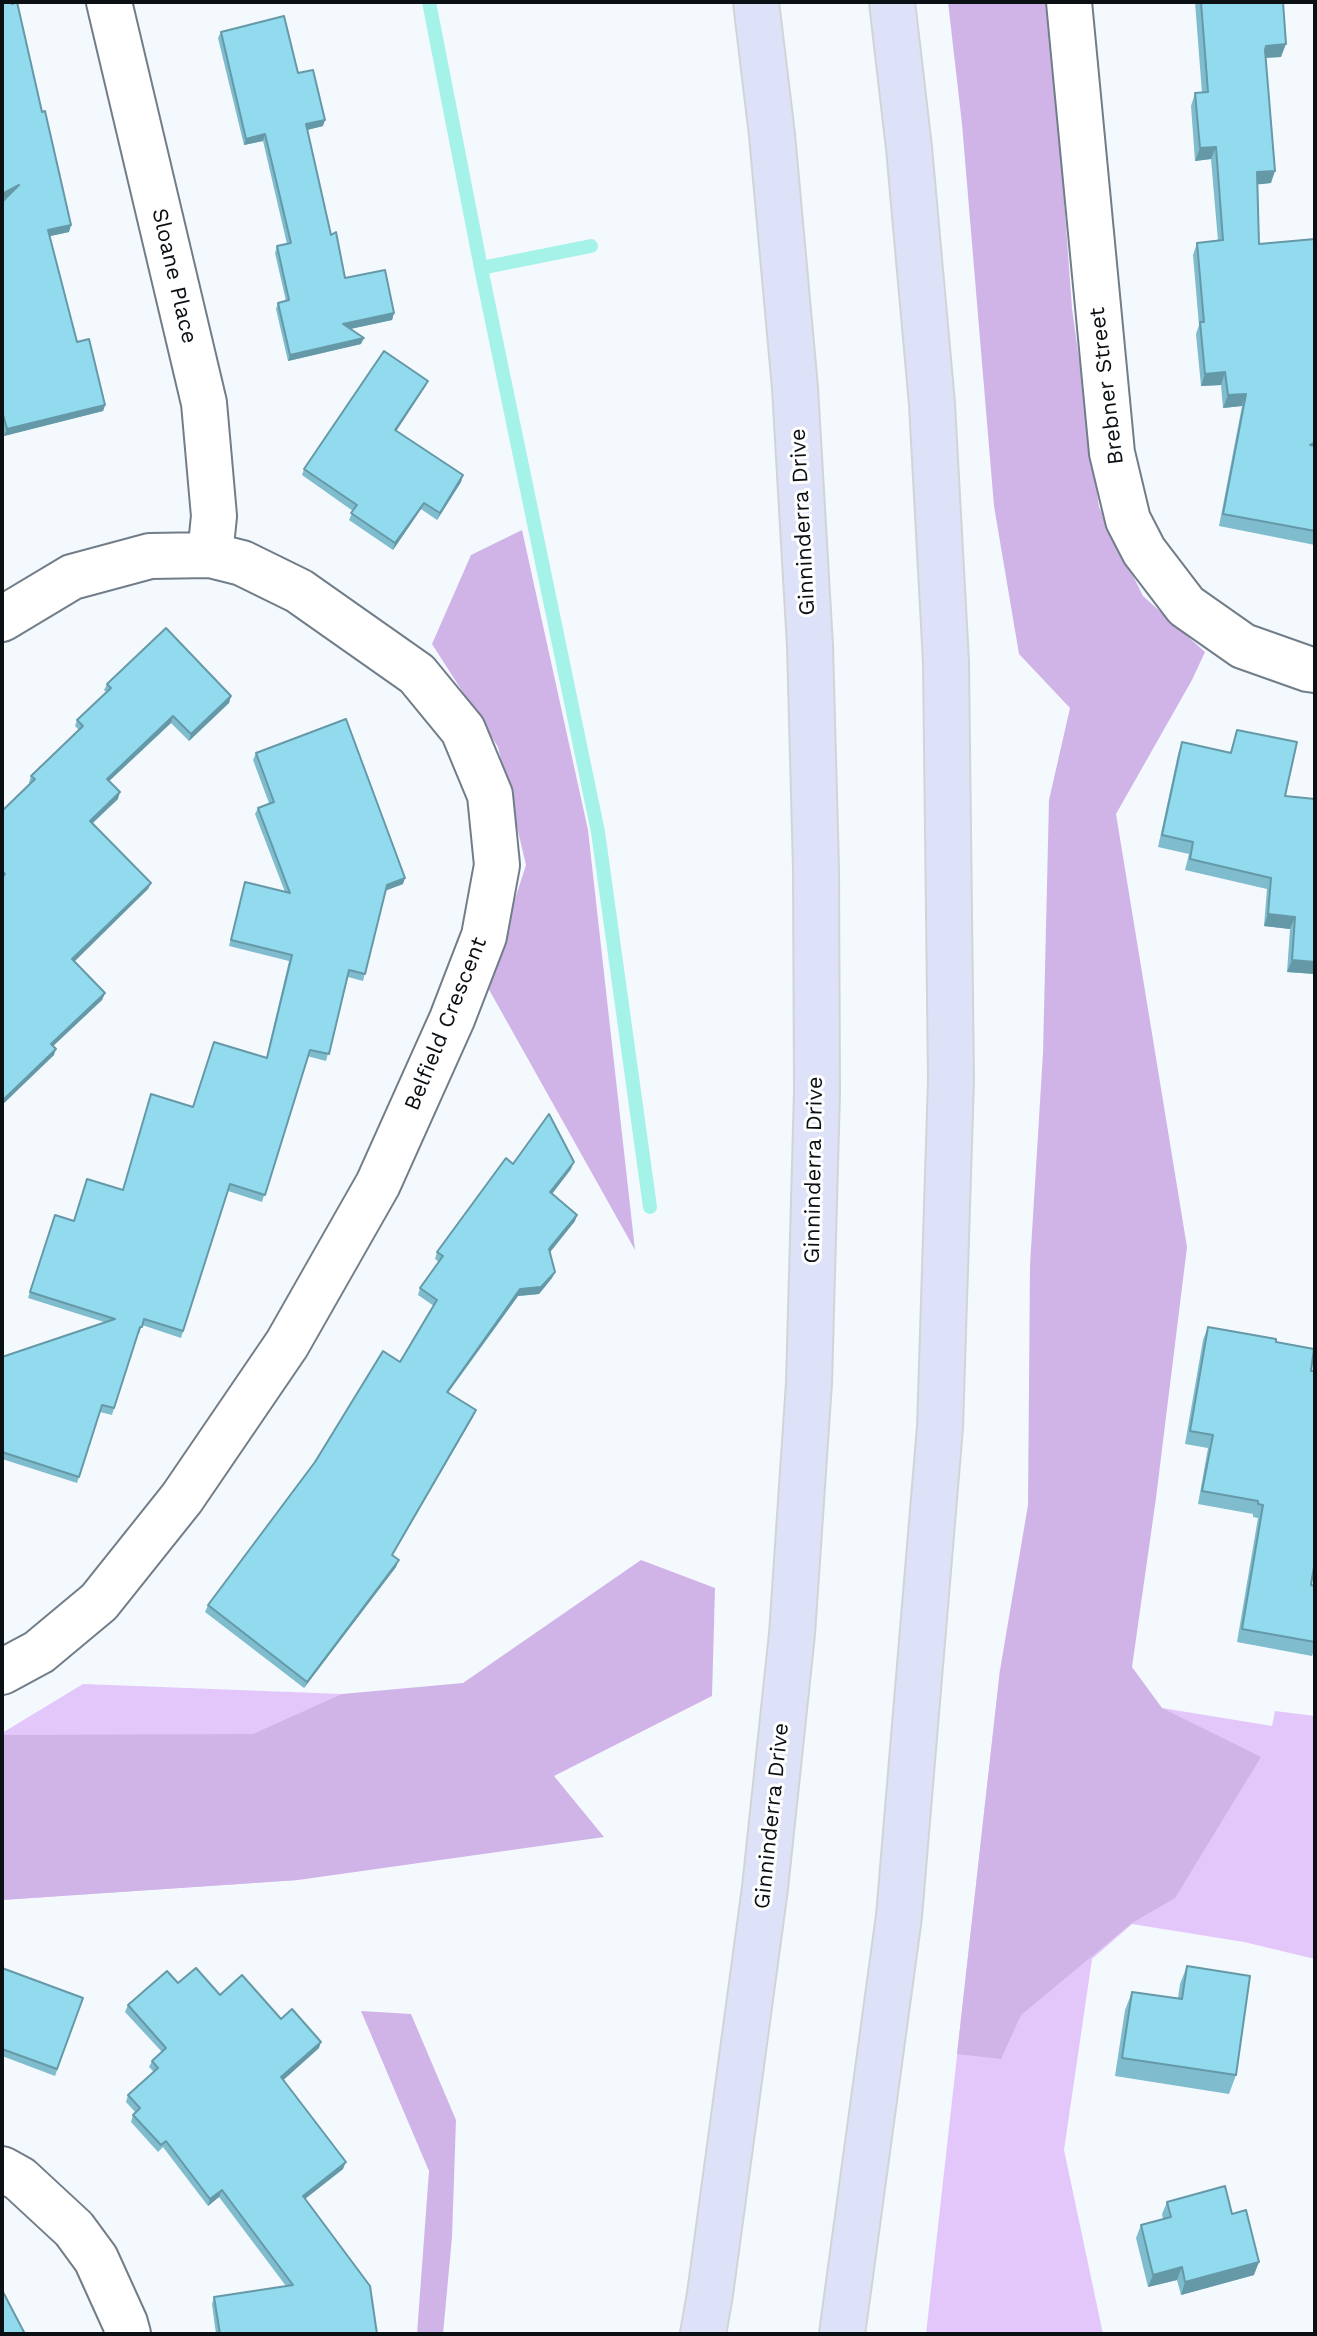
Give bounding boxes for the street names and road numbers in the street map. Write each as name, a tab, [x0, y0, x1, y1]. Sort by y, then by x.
street label: Sloane Place	[146, 206, 202, 346]
street label: Brebner Street	[1084, 306, 1130, 466]
street label: Ginninderra Drive	[785, 428, 821, 616]
street label: Belfield Crescent	[399, 933, 493, 1115]
street label: Ginninderra Drive	[799, 1076, 829, 1264]
street label: Ginninderra Drive	[749, 1721, 795, 1911]

